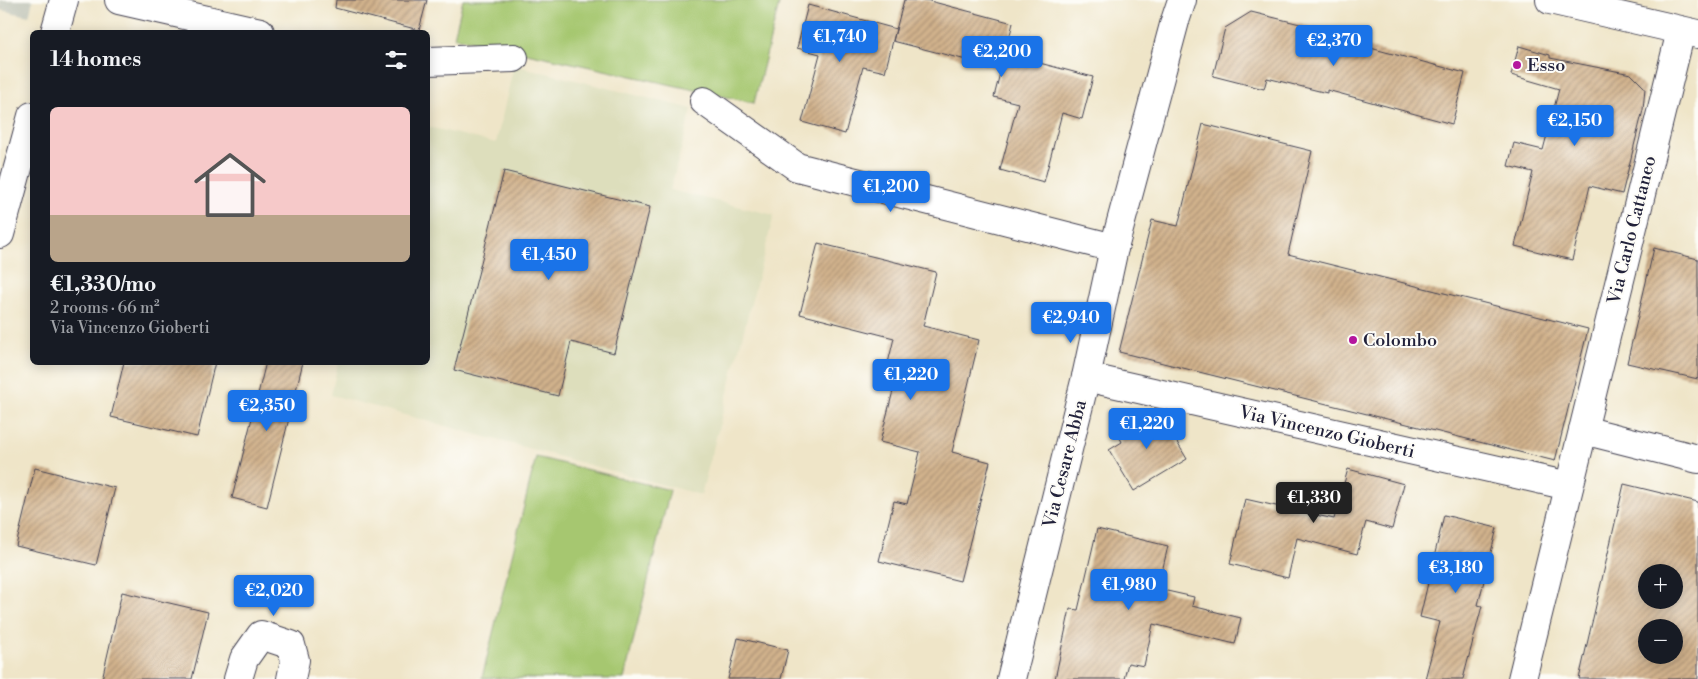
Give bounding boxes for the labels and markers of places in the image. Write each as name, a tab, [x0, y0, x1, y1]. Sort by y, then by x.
pin: €1,740	[799, 20, 881, 63]
pin: €2,370	[1293, 24, 1375, 67]
pin: €2,200	[961, 36, 1043, 78]
place label: Esso	[1527, 54, 1565, 77]
marker: Esso	[1511, 59, 1523, 71]
pin: €2,150	[1534, 104, 1616, 147]
pin: €1,200	[850, 170, 932, 213]
pin: €1,450	[508, 238, 590, 281]
pin: €2,940	[1030, 302, 1112, 344]
place label: Colombo	[1363, 329, 1437, 352]
marker: Colombo	[1347, 334, 1359, 346]
pin: €1,220	[870, 358, 952, 401]
pin: €2,350	[226, 390, 308, 432]
pin: €1,220	[1106, 408, 1188, 450]
pin: €1,330	[1273, 482, 1355, 524]
pin: €3,180	[1415, 552, 1497, 594]
pin: €1,980	[1088, 568, 1170, 611]
pin: €2,020	[233, 574, 315, 617]

